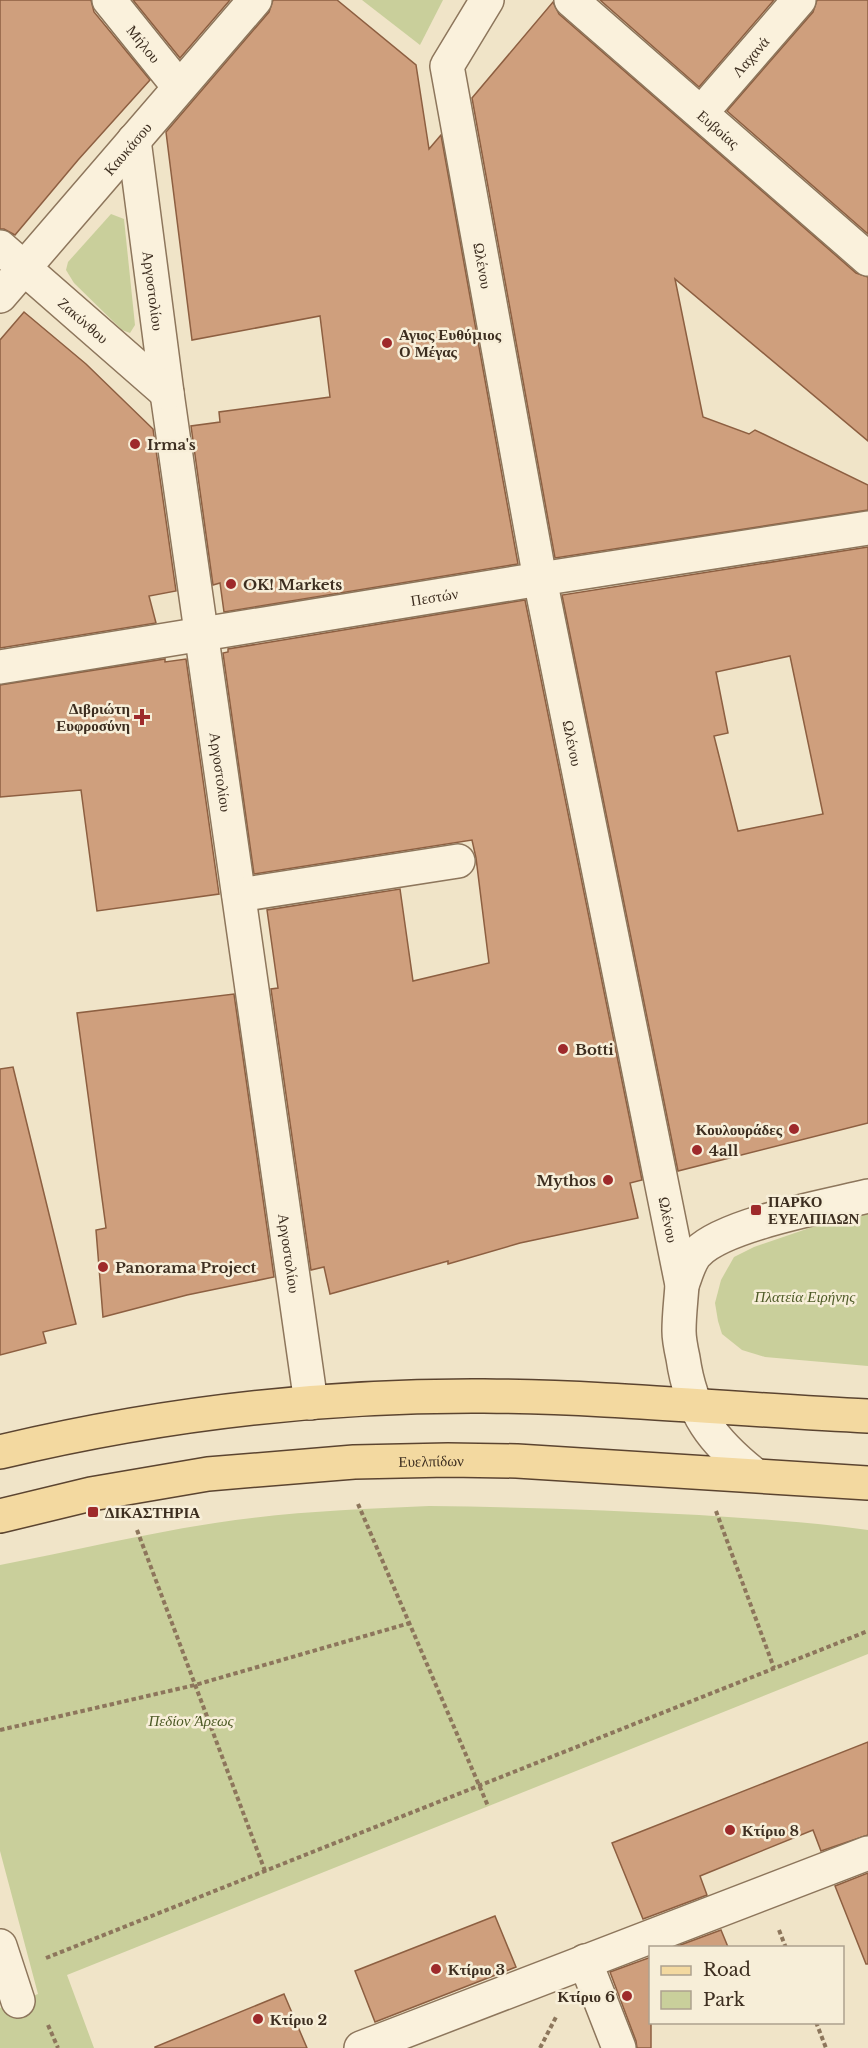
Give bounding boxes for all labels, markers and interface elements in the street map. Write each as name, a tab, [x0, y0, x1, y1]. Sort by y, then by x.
street label: Μήλου	[123, 21, 165, 67]
street label: Λαχανά	[727, 32, 773, 81]
street label: Ευβοίας	[694, 105, 744, 152]
street label: Καυκάσου	[99, 118, 155, 179]
street label: Ωλένου	[470, 241, 497, 290]
street label: Αργοστολίου	[139, 250, 168, 332]
street label: Ζακύνθου	[54, 293, 113, 347]
place label: Αγιος Ευθύμιος Ο Μέγας	[399, 325, 502, 361]
marker: Αγιος Ευθύμιος Ο Μέγας	[380, 336, 394, 350]
place label: Irma's	[147, 435, 196, 454]
marker: Irma's	[128, 437, 142, 451]
place label: OK! Markets	[243, 575, 342, 594]
marker: OK! Markets	[224, 577, 238, 591]
street label: Πεστών	[409, 583, 460, 609]
place label: Διβριώτη Ευφροσύνη	[56, 699, 130, 735]
marker: Διβριώτη Ευφροσύνη	[135, 710, 149, 724]
street label: Ωλένου	[559, 719, 587, 768]
street label: Αργοστολίου	[206, 731, 236, 813]
place label: Botti	[575, 1040, 614, 1059]
marker: Botti	[556, 1042, 570, 1056]
place label: Κουλουράδες	[696, 1120, 783, 1139]
marker: Κουλουράδες	[787, 1122, 801, 1136]
place label: 4all	[709, 1141, 739, 1160]
marker: 4all	[690, 1143, 704, 1157]
place label: Mythos	[536, 1171, 596, 1190]
marker: Mythos	[601, 1173, 615, 1187]
place label: ΠΑΡΚΟ ΕΥΕΛΠΙΔΩΝ	[768, 1192, 860, 1228]
street label: Ωλένου	[655, 1195, 683, 1244]
marker: ΠΑΡΚΟ ΕΥΕΛΠΙΔΩΝ	[749, 1203, 763, 1217]
street label: Αργοστολίου	[275, 1212, 305, 1294]
place label: Panorama Project	[115, 1258, 257, 1277]
marker: Panorama Project	[96, 1260, 110, 1274]
park label: Πλατεία Ειρήνης	[754, 1287, 856, 1306]
street label: Ευελπίδων	[398, 1450, 464, 1471]
place label: ΔΙΚΑΣΤΗΡΙΑ	[105, 1503, 200, 1522]
marker: ΔΙΚΑΣΤΗΡΙΑ	[86, 1505, 100, 1519]
park label: Πεδίον Άρεως	[147, 1711, 234, 1730]
place label: Κτίριο 8	[742, 1821, 799, 1840]
marker: Κτίριο 8	[723, 1823, 737, 1837]
legend	[649, 1946, 844, 2024]
text: Road	[703, 1959, 751, 1981]
place label: Κτίριο 3	[448, 1960, 505, 1979]
marker: Κτίριο 3	[429, 1962, 443, 1976]
place label: Κτίριο 6	[557, 1987, 615, 2006]
marker: Κτίριο 6	[620, 1989, 634, 2003]
text: Park	[703, 1989, 745, 2011]
place label: Κτίριο 2	[270, 2010, 327, 2029]
marker: Κτίριο 2	[251, 2012, 265, 2026]

